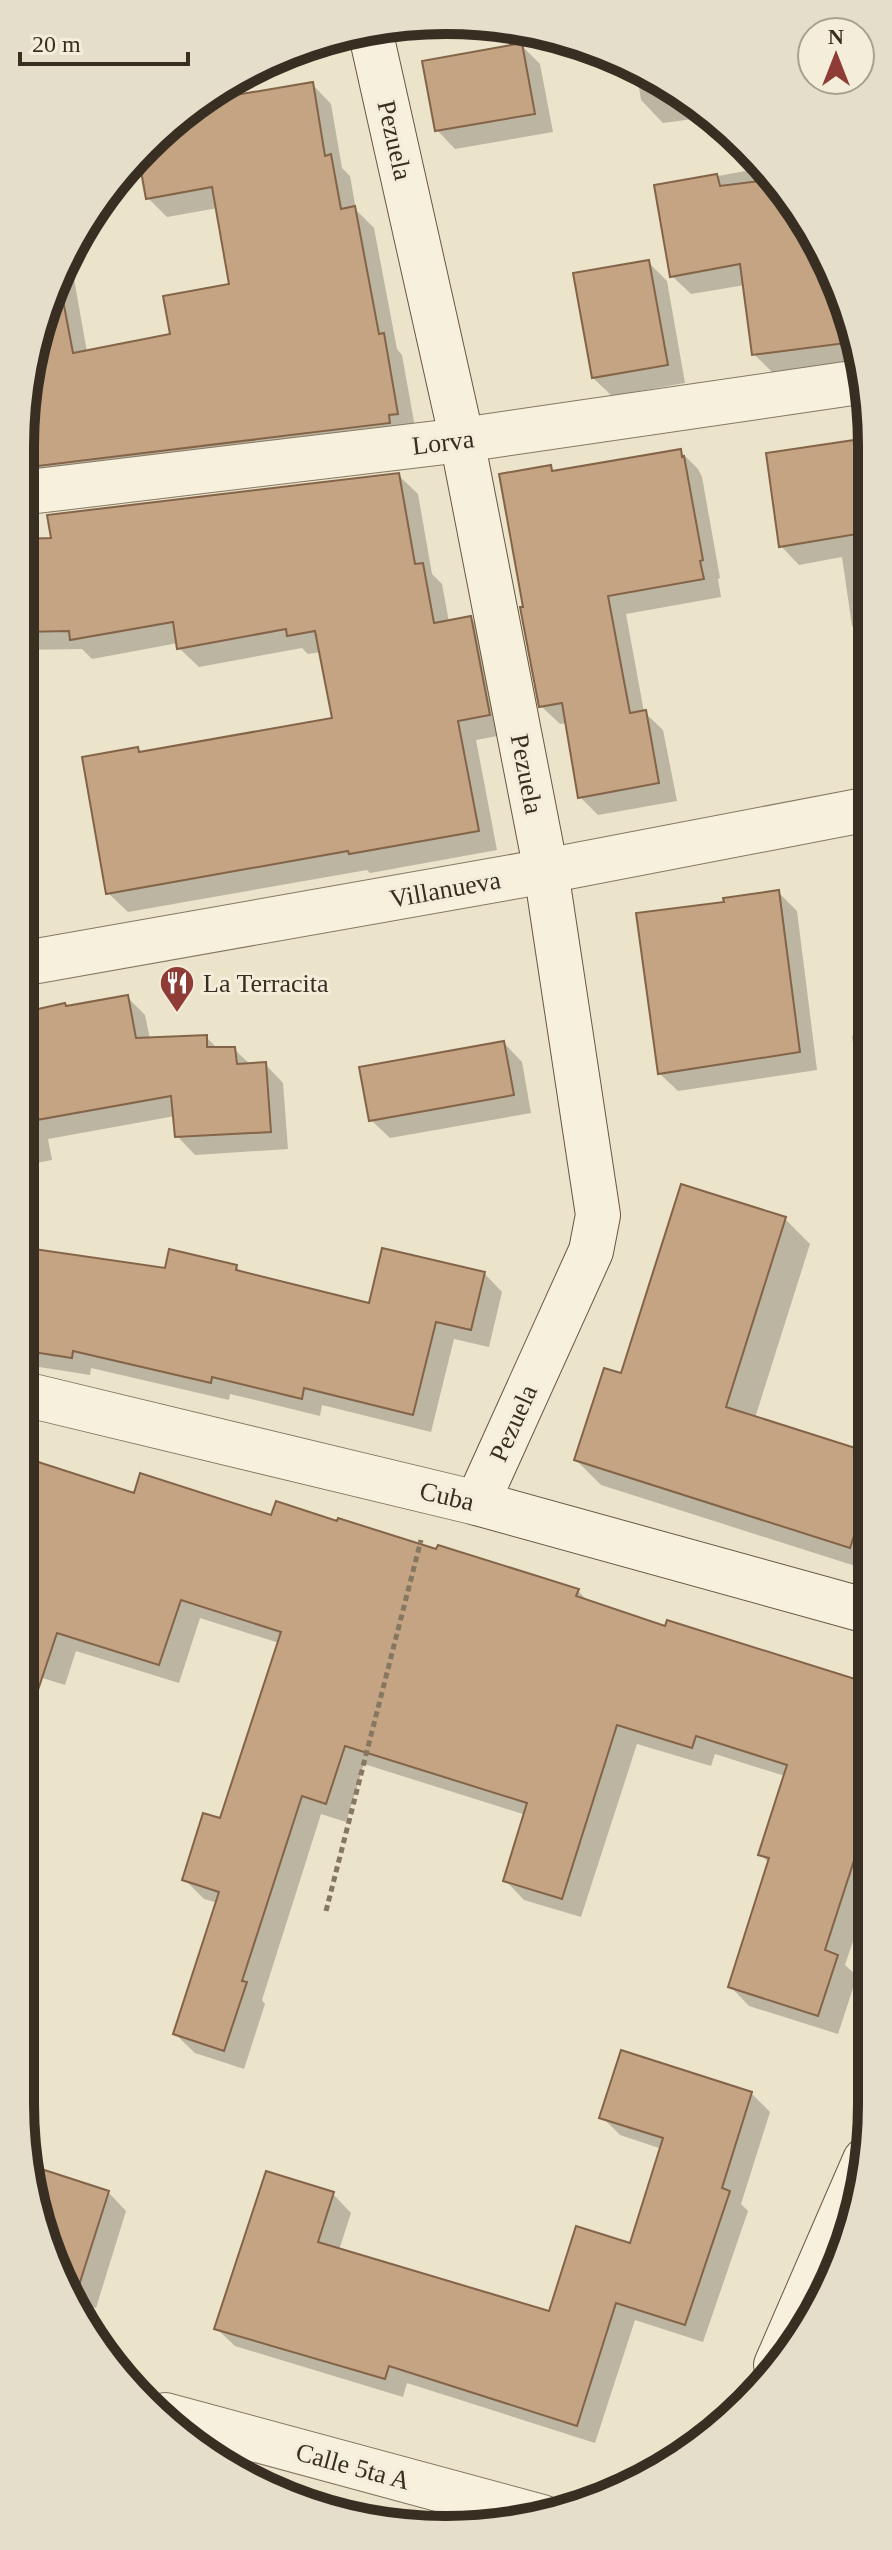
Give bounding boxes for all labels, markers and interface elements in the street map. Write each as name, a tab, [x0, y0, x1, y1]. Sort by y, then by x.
scale bar	[20, 16, 188, 66]
north arrow	[796, 16, 876, 96]
text: N	[828, 24, 844, 49]
text: 20 m	[32, 31, 81, 57]
street label: Pezuela	[371, 97, 418, 183]
street label: Lorva	[410, 424, 476, 461]
street label: Pezuela	[505, 732, 549, 817]
street label: Villanueva	[387, 865, 503, 914]
restaurant icon: La Terracita	[158, 964, 196, 1014]
place label: La Terracita	[203, 969, 329, 998]
street label: Pezuela	[484, 1380, 543, 1466]
street label: Cuba	[417, 1476, 477, 1517]
street label: Calle 5ta A	[293, 2437, 413, 2496]

